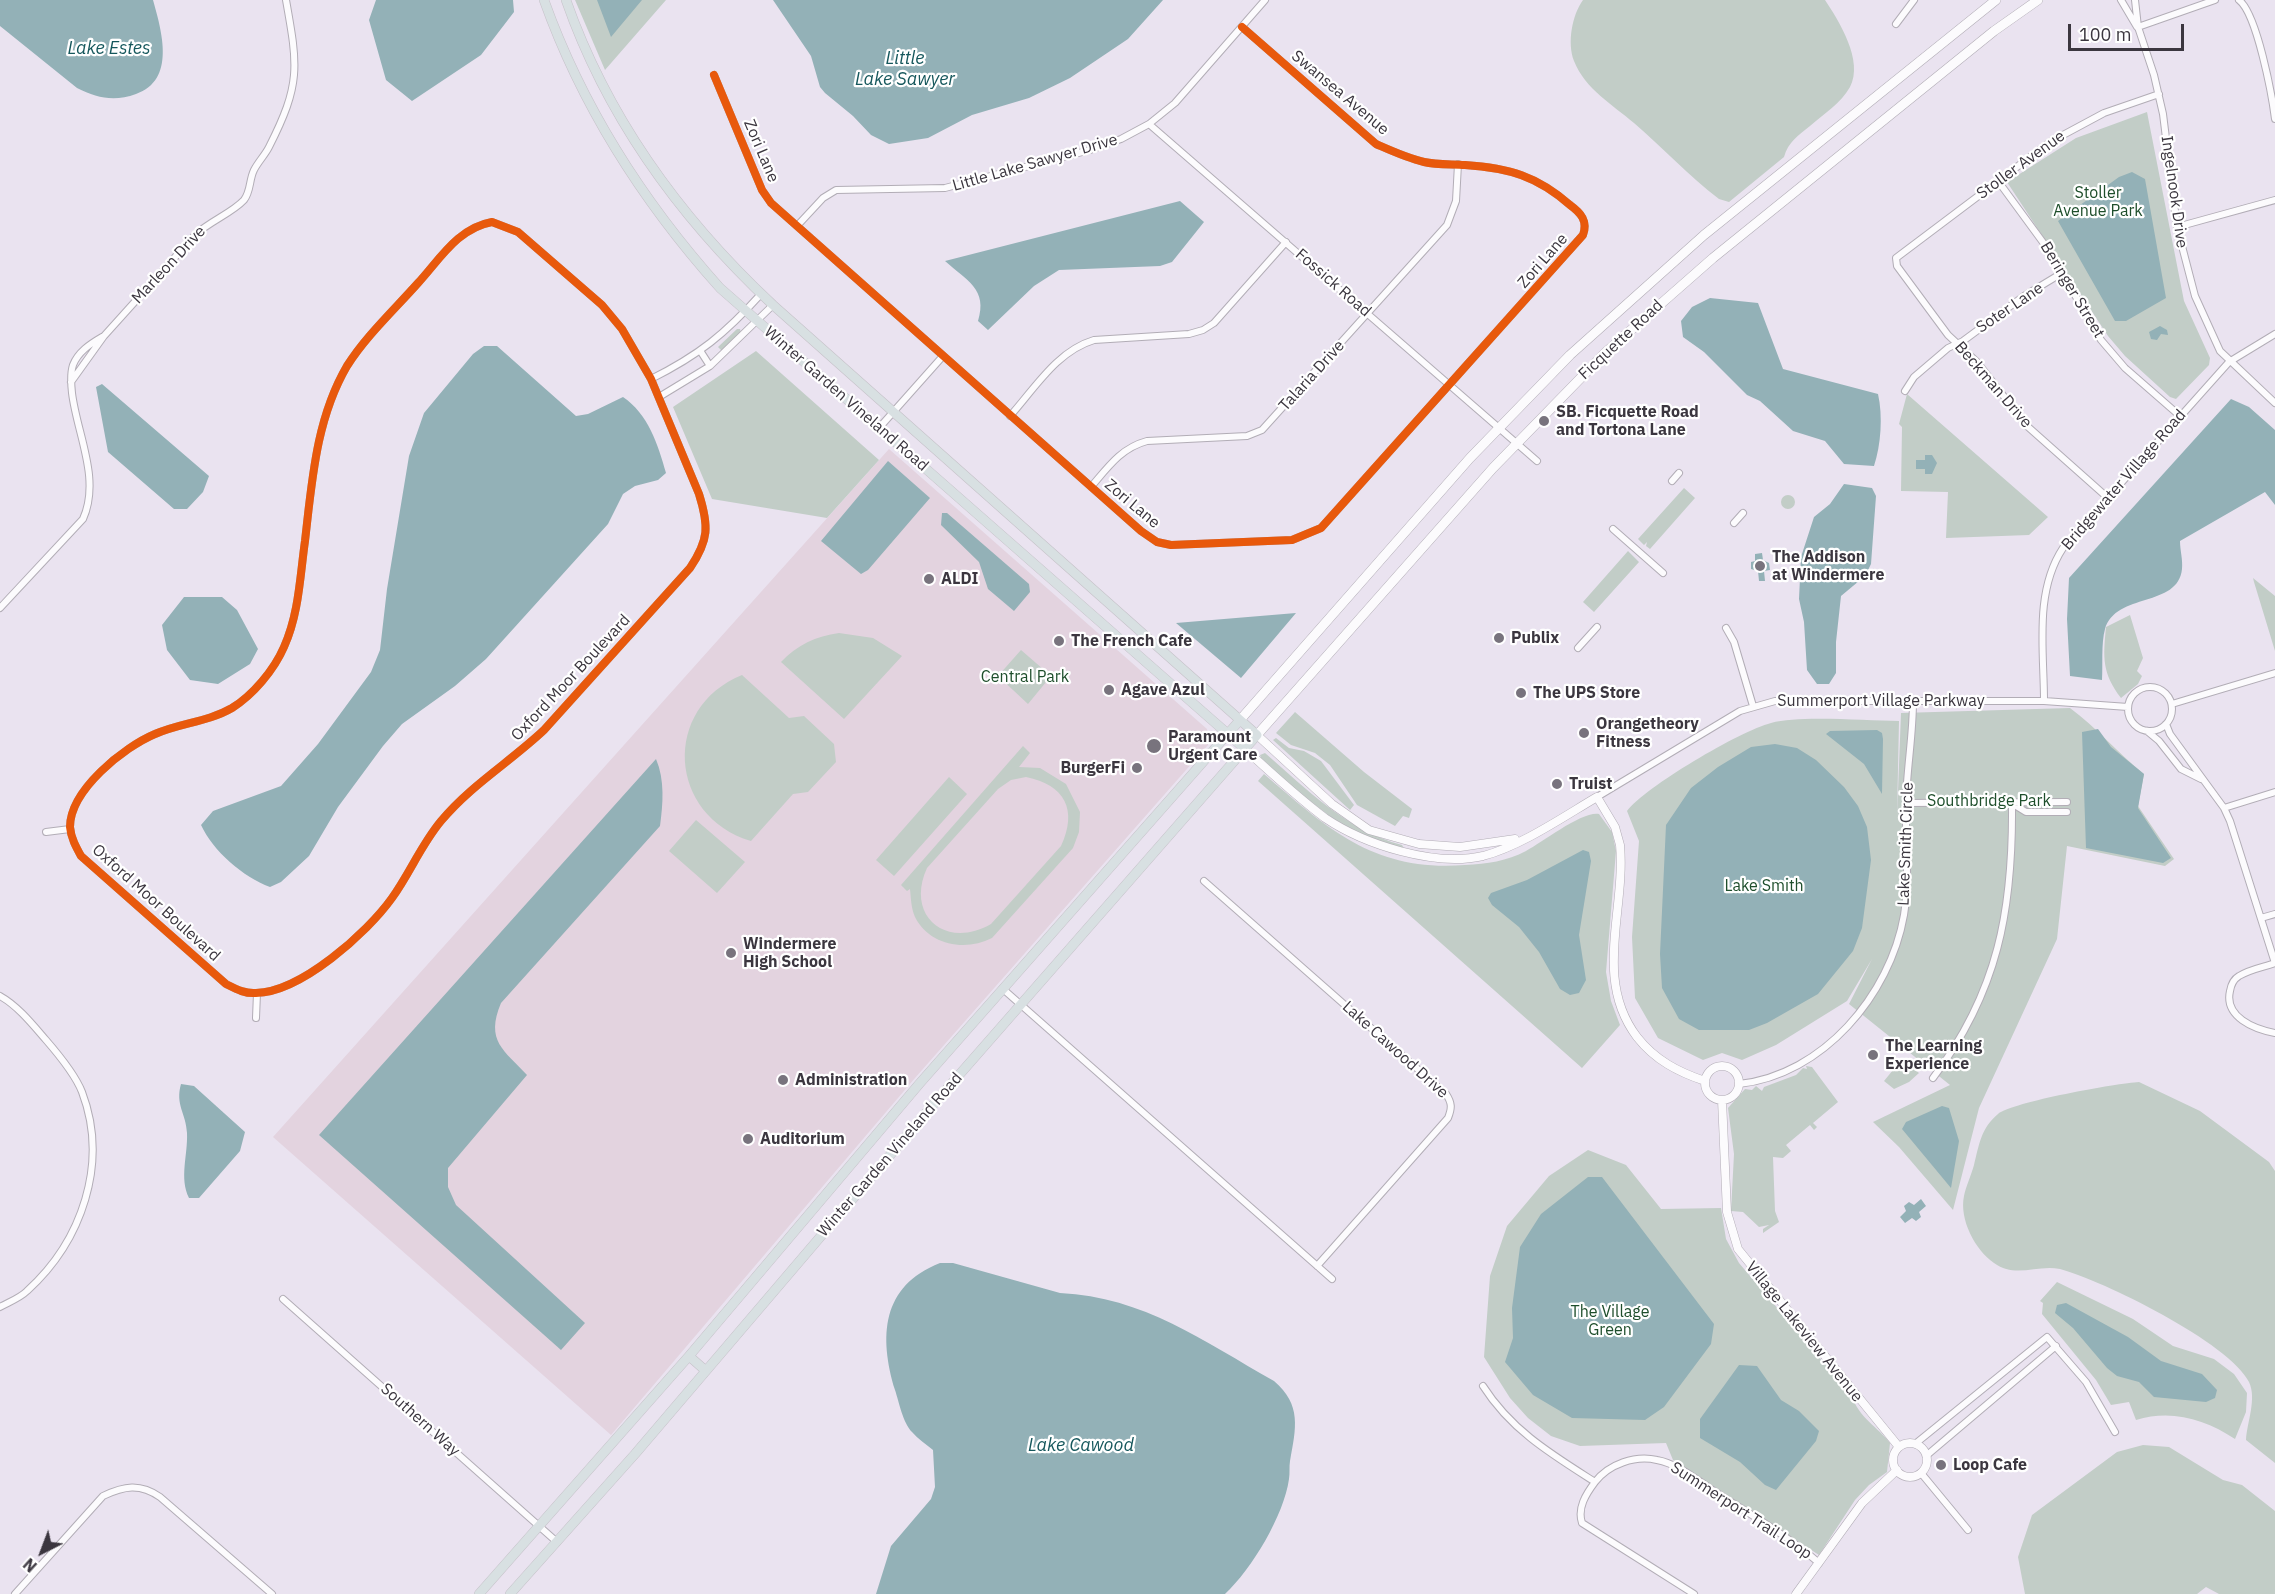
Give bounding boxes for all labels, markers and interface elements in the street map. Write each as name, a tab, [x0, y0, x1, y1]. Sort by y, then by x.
scale bar	[2071, 12, 2186, 50]
text: 100 m	[2079, 23, 2131, 46]
water label: Lake Estes	[67, 38, 151, 60]
street label: Swansea Avenue	[1287, 47, 1393, 139]
water label: Little Lake Sawyer	[855, 48, 955, 90]
street label: Zori Lane	[739, 117, 783, 185]
street label: Stoller Avenue	[1973, 127, 2069, 203]
street label: Little Lake Sawyer Drive	[950, 130, 1120, 196]
street label: Ingelnook Drive	[2157, 135, 2191, 249]
park label: Stoller Avenue Park	[2053, 183, 2143, 221]
street label: Marleon Drive	[128, 222, 210, 308]
street label: Zori Lane	[1514, 230, 1572, 292]
street label: Beringer Street	[2036, 238, 2108, 342]
street label: Fossick Road	[1291, 245, 1375, 321]
street label: Soter Lane	[1973, 279, 2047, 337]
street label: Ficquette Road	[1575, 296, 1667, 384]
street label: Winter Garden Vineland Road	[760, 322, 932, 476]
street label: Talaria Drive	[1275, 337, 1349, 415]
street label: Beckman Drive	[1950, 338, 2036, 432]
place label: SB. Ficquette Road and Tortona Lane	[1556, 402, 1699, 440]
street label: Bridgewater Village Road	[2058, 406, 2190, 554]
marker: SB. Ficquette Road and Tortona Lane	[1537, 414, 1551, 428]
street label: Zori Lane	[1100, 475, 1164, 533]
place label: The Addison at Windermere	[1772, 547, 1884, 585]
marker: The Addison at Windermere	[1753, 559, 1767, 573]
place label: ALDI	[941, 569, 979, 589]
marker: ALDI	[922, 572, 936, 586]
street label: Oxford Moor Boulevard	[507, 611, 635, 745]
place label: Publix	[1511, 628, 1559, 648]
place label: The French Cafe	[1071, 631, 1192, 651]
marker: Publix	[1492, 631, 1506, 645]
marker: The French Cafe	[1052, 634, 1066, 648]
park label: Central Park	[981, 667, 1069, 687]
place label: Agave Azul	[1121, 680, 1205, 700]
marker: Agave Azul	[1102, 683, 1116, 697]
place label: The UPS Store	[1533, 683, 1640, 703]
marker: The UPS Store	[1514, 686, 1528, 700]
street label: Summerport Village Parkway	[1777, 691, 1985, 711]
place label: Orangetheory Fitness	[1596, 714, 1699, 752]
marker: Orangetheory Fitness	[1577, 726, 1591, 740]
place label: Paramount Urgent Care	[1168, 727, 1257, 765]
marker: Paramount Urgent Care	[1145, 737, 1163, 755]
place label: BurgerFi	[1060, 758, 1125, 778]
marker: BurgerFi	[1130, 761, 1144, 775]
place label: Truist	[1569, 774, 1612, 794]
marker: Truist	[1550, 777, 1564, 791]
street label: Lake Smith Circle	[1894, 782, 1918, 906]
park label: Southbridge Park	[1927, 791, 2051, 811]
street label: Oxford Moor Boulevard	[88, 840, 224, 966]
park label: Lake Smith	[1724, 876, 1804, 896]
place label: Windermere High School	[743, 934, 837, 972]
marker: Windermere High School	[724, 946, 738, 960]
street label: Lake Cawood Drive	[1338, 997, 1452, 1103]
place label: The Learning Experience	[1885, 1036, 1982, 1074]
marker: The Learning Experience	[1866, 1048, 1880, 1062]
street label: Winter Garden Vineland Road	[813, 1069, 967, 1241]
place label: Administration	[795, 1070, 907, 1090]
marker: Administration	[776, 1073, 790, 1087]
place label: Auditorium	[760, 1129, 845, 1149]
marker: Auditorium	[741, 1132, 755, 1146]
street label: Village Lakeview Avenue	[1741, 1258, 1867, 1406]
park label: The Village Green	[1571, 1302, 1649, 1340]
street label: Southern Way	[376, 1379, 464, 1461]
water label: Lake Cawood	[1028, 1435, 1134, 1457]
place label: Loop Cafe	[1953, 1455, 2027, 1475]
street label: Summerport Trail Loop	[1667, 1458, 1815, 1564]
marker: Loop Cafe	[1934, 1458, 1948, 1472]
north arrow	[12, 1522, 72, 1582]
text: N	[19, 1554, 41, 1577]

